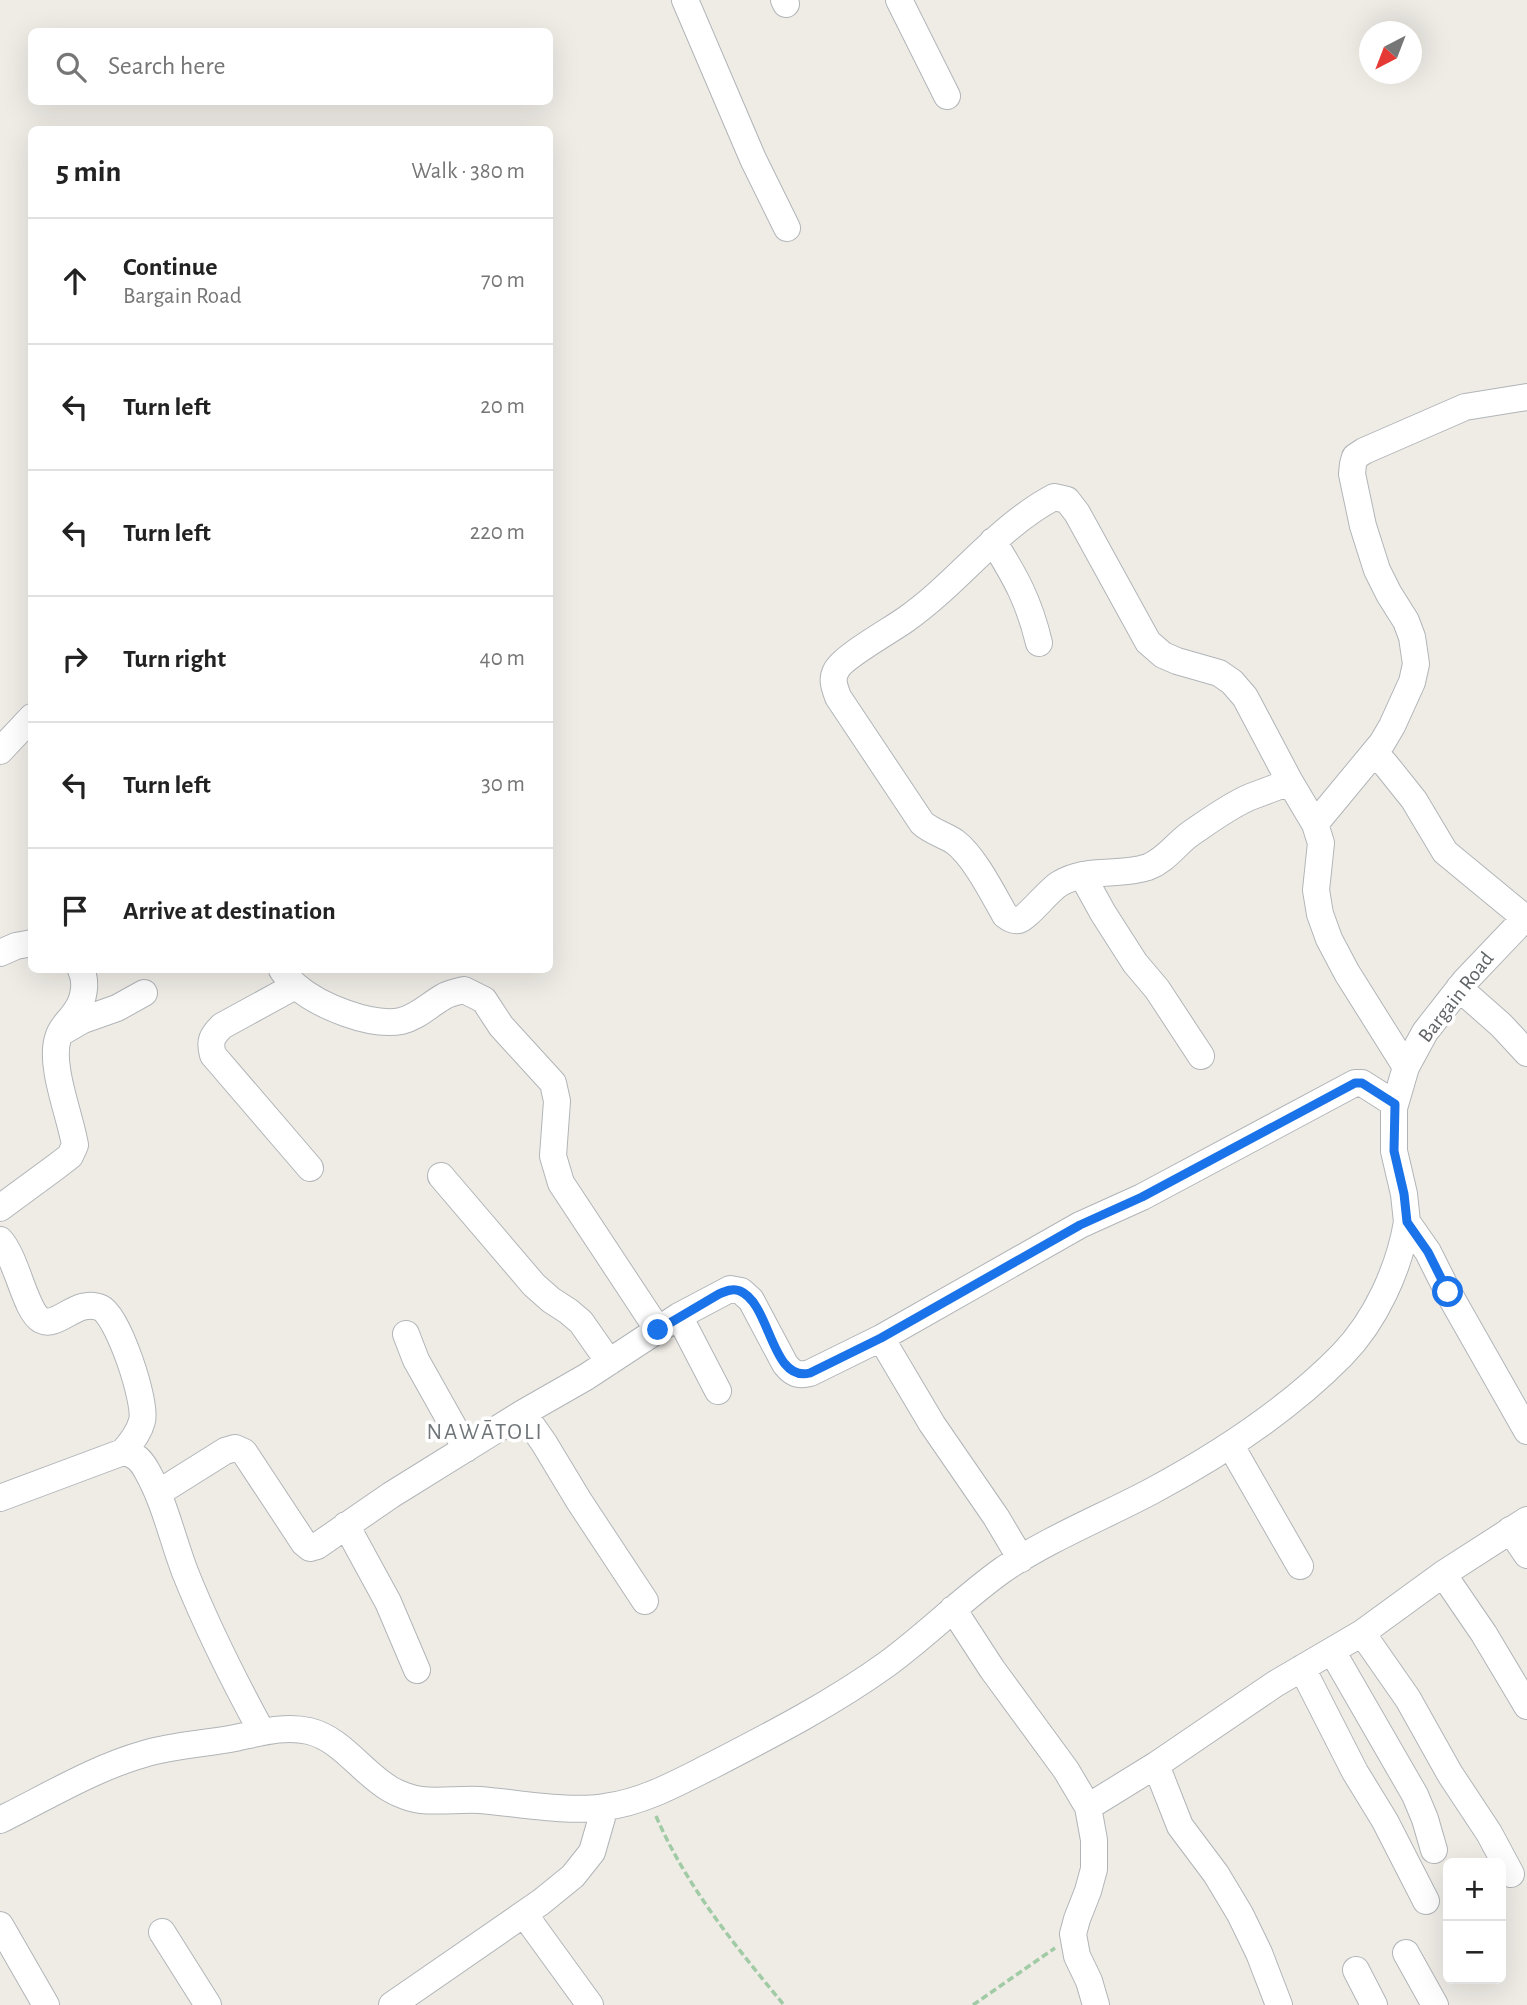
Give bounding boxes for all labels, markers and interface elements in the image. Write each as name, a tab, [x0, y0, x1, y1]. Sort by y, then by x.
north arrow	[1359, 21, 1422, 84]
search box	[28, 28, 553, 105]
icon: search	[52, 48, 90, 86]
text: Search here	[108, 53, 226, 79]
text: 5 min	[56, 157, 121, 187]
text: Walk · 380 m	[411, 160, 525, 183]
text: Continue	[123, 254, 218, 280]
icon: ahead	[56, 262, 94, 300]
text: 70 m	[481, 269, 525, 292]
text: Bargain Road	[123, 285, 242, 308]
icon: left	[56, 388, 94, 426]
text: Turn left	[123, 394, 211, 420]
text: 20 m	[480, 395, 525, 418]
icon: left	[56, 514, 94, 552]
text: Turn left	[123, 520, 211, 546]
text: 220 m	[470, 521, 525, 544]
icon: right	[56, 640, 94, 678]
text: Turn right	[123, 646, 226, 672]
text: 40 m	[480, 647, 525, 670]
icon: left	[56, 766, 94, 804]
text: Turn left	[123, 772, 211, 798]
text: 30 m	[481, 773, 525, 796]
icon: arrive	[56, 892, 94, 930]
text: Arrive at destination	[123, 898, 336, 924]
street label: Bargain Road	[1414, 948, 1498, 1046]
route start	[1432, 1276, 1463, 1307]
route end	[642, 1314, 673, 1345]
district label: NAWĀTOLI	[426, 1419, 544, 1444]
map controls	[1443, 1858, 1506, 1984]
button: +	[1443, 1858, 1506, 1921]
button: −	[1443, 1921, 1506, 1984]

